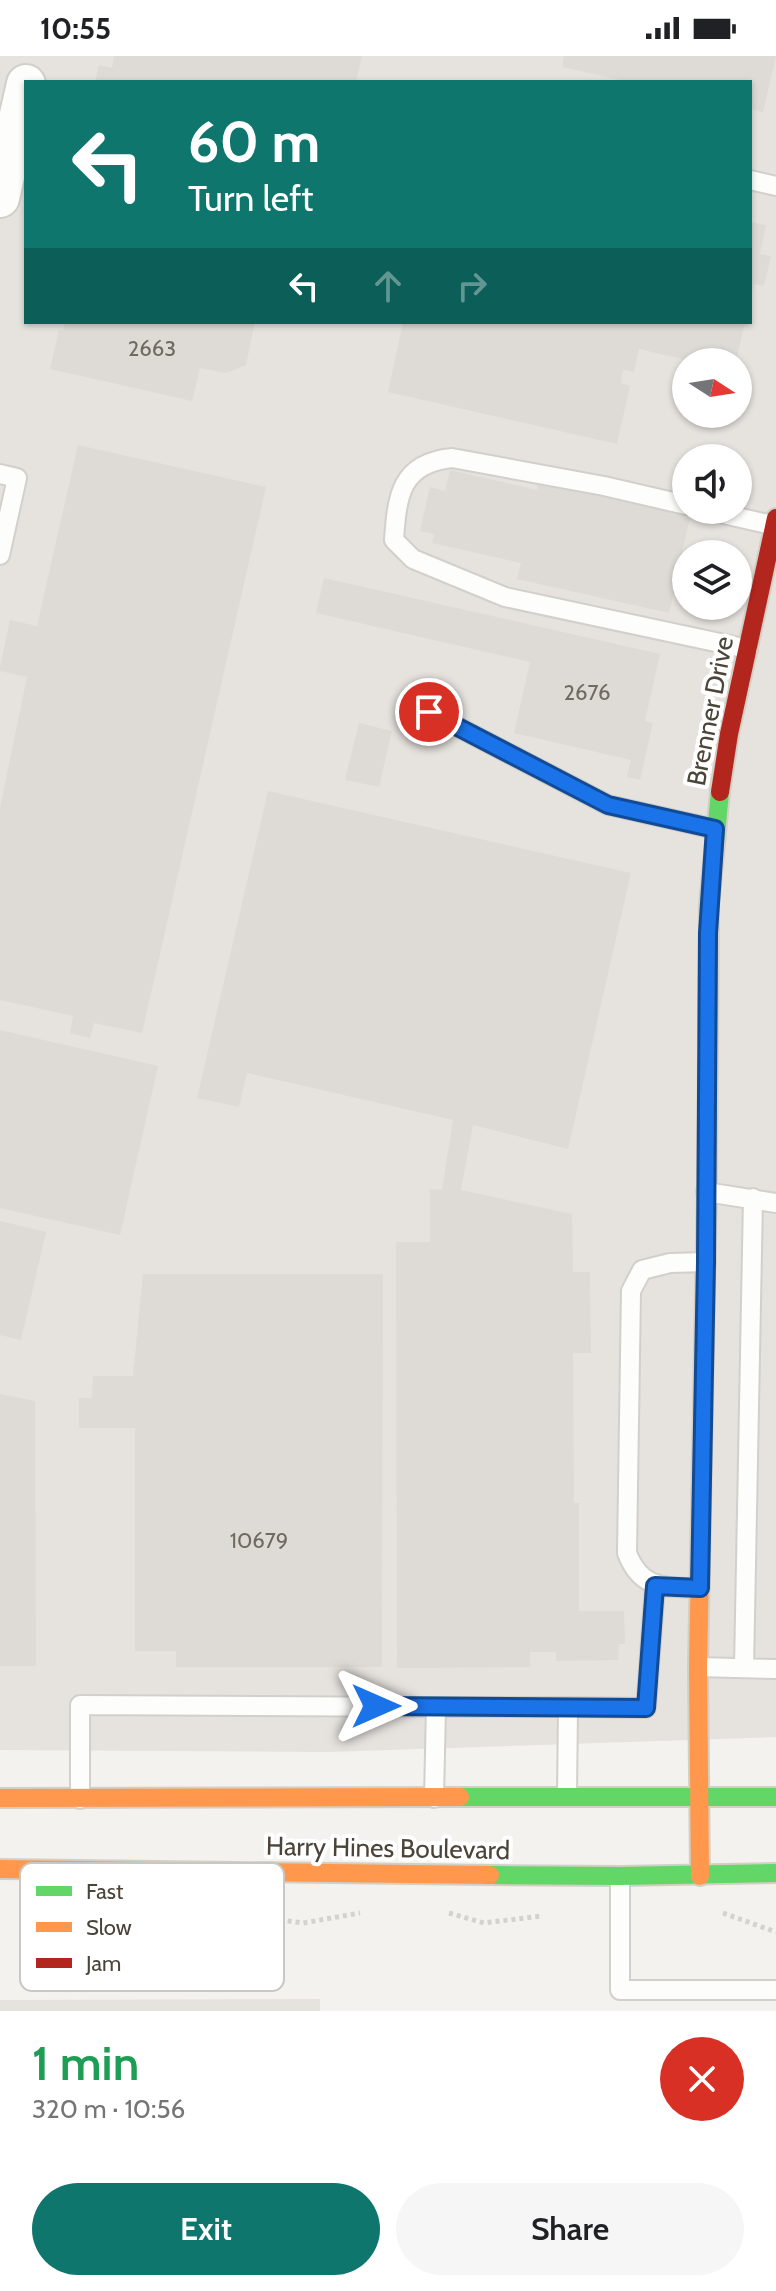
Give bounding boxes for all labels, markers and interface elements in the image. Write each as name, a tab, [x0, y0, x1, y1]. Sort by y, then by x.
text: 10:55	[40, 10, 111, 47]
text: 60 m	[188, 108, 320, 176]
icon: left	[56, 112, 160, 216]
text: Turn left	[188, 176, 313, 220]
icon: left	[282, 264, 326, 308]
icon: ahead	[366, 264, 410, 308]
icon: right	[450, 264, 494, 308]
house number: 2663	[128, 335, 176, 362]
north arrow	[672, 348, 752, 428]
map controls	[672, 348, 752, 620]
button: sound	[672, 444, 752, 524]
button: layers	[672, 540, 752, 620]
street label: Brenner Drive	[680, 634, 740, 788]
pin	[395, 678, 463, 746]
house number: 2676	[564, 679, 610, 706]
icon: arrive	[407, 690, 451, 734]
house number: 10679	[230, 1527, 288, 1554]
position arrow	[334, 1664, 418, 1748]
street label: Harry Hines Boulevard	[266, 1830, 510, 1866]
legend	[20, 1863, 284, 1991]
text: Fast	[86, 1878, 124, 1905]
text: Slow	[86, 1914, 132, 1941]
text: Jam	[85, 1950, 121, 1977]
text: 1 min	[32, 2034, 139, 2092]
button: close	[660, 2037, 744, 2121]
text: 320 m · 10:56	[32, 2093, 185, 2125]
button: Exit	[32, 2183, 380, 2275]
button: Share	[396, 2183, 744, 2275]

